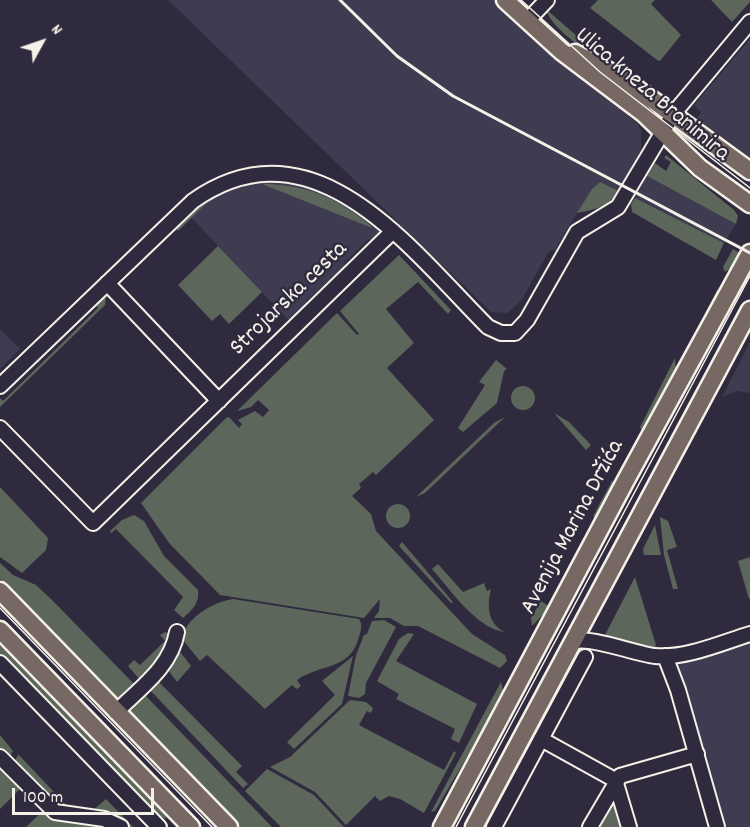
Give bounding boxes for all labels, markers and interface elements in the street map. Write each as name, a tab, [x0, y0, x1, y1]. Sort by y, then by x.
north arrow	[12, 12, 72, 72]
text: N	[45, 20, 68, 41]
street label: Ulica kneza Branimira	[568, 23, 734, 169]
street label: Strojarska cesta	[225, 237, 355, 363]
street label: Avenija Marina Držića	[516, 436, 632, 620]
scale bar	[15, 776, 158, 814]
text: 100 m	[23, 786, 63, 811]

